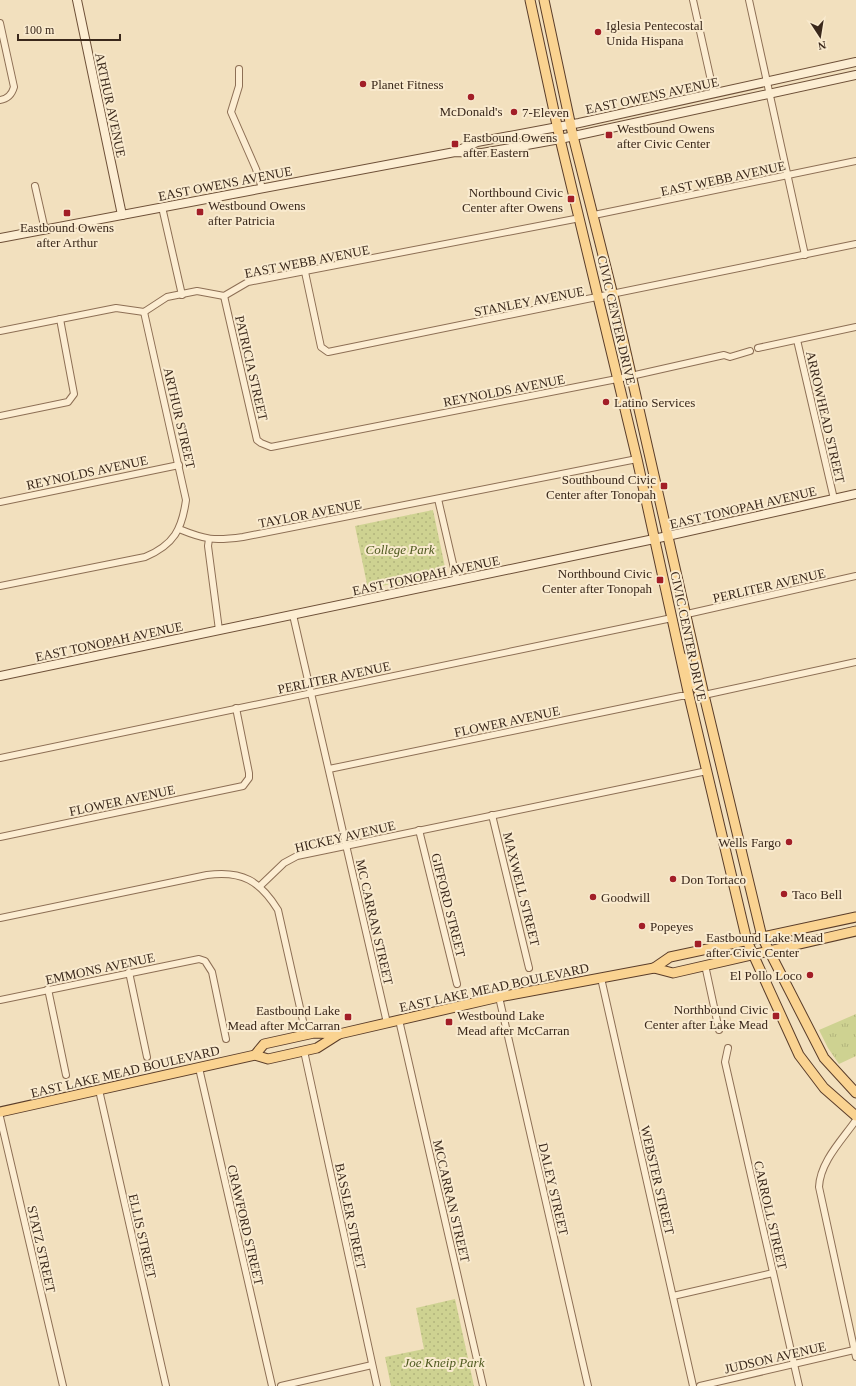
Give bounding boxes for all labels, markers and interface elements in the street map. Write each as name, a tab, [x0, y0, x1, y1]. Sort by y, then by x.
scale bar	[18, 16, 120, 42]
north arrow	[800, 16, 840, 56]
place label: Iglesia Pentecostal Unida Hispana	[606, 18, 703, 48]
text: 100 m	[24, 23, 55, 37]
marker: Iglesia Pentecostal Unida Hispana	[593, 27, 603, 37]
text: N	[817, 39, 827, 52]
street label: ARTHUR AVENUE	[92, 51, 129, 159]
street label: EAST OWENS AVENUE	[584, 74, 720, 117]
place label: Planet Fitness	[371, 77, 444, 92]
marker: Planet Fitness	[358, 79, 368, 89]
marker: McDonald's	[466, 92, 476, 102]
place label: McDonald's	[439, 104, 503, 119]
place label: 7-Eleven	[522, 105, 569, 120]
marker: 7-Eleven	[509, 107, 519, 117]
place label: Westbound Owens after Civic Center	[617, 121, 715, 151]
place label: Eastbound Owens after Eastern	[463, 130, 557, 160]
marker: Westbound Owens after Civic Center	[604, 130, 614, 140]
marker: Eastbound Owens after Eastern	[450, 139, 460, 149]
street label: EAST WEBB AVENUE	[659, 158, 787, 199]
street label: EAST OWENS AVENUE	[157, 163, 293, 204]
place label: Northbound Civic Center after Owens	[462, 185, 563, 215]
marker: Northbound Civic Center after Owens	[566, 194, 576, 204]
place label: Westbound Owens after Patricia	[208, 198, 306, 228]
marker: Westbound Owens after Patricia	[195, 207, 205, 217]
marker: Eastbound Owens after Arthur	[62, 208, 72, 218]
place label: Eastbound Owens after Arthur	[20, 220, 114, 250]
street label: EAST WEBB AVENUE	[243, 242, 371, 281]
street label: CIVIC CENTER DRIVE	[594, 254, 639, 386]
street label: STANLEY AVENUE	[473, 283, 586, 320]
street label: PATRICIA STREET	[232, 314, 271, 422]
street label: ARROWHEAD STREET	[803, 349, 848, 485]
street label: ARTHUR STREET	[161, 366, 198, 470]
street label: REYNOLDS AVENUE	[442, 371, 566, 410]
place label: Latino Services	[614, 395, 695, 410]
marker: Latino Services	[601, 397, 611, 407]
street label: REYNOLDS AVENUE	[25, 452, 149, 493]
place label: Southbound Civic Center after Tonopah	[546, 472, 656, 502]
marker: Southbound Civic Center after Tonopah	[659, 481, 669, 491]
street label: EAST TONOPAH AVENUE	[668, 483, 818, 532]
street label: TAYLOR AVENUE	[257, 496, 363, 531]
park label: College Park	[366, 542, 435, 557]
street label: EAST TONOPAH AVENUE	[351, 553, 501, 598]
street label: PERLITER AVENUE	[711, 565, 827, 606]
place label: Northbound Civic Center after Tonopah	[542, 566, 652, 596]
street label: CIVIC CENTER DRIVE	[667, 570, 710, 702]
marker: Northbound Civic Center after Tonopah	[655, 575, 665, 585]
street label: EAST TONOPAH AVENUE	[34, 619, 184, 664]
street label: PERLITER AVENUE	[276, 658, 392, 697]
street label: FLOWER AVENUE	[453, 703, 561, 740]
street label: FLOWER AVENUE	[68, 782, 176, 819]
street label: HICKEY AVENUE	[293, 818, 397, 855]
street label: MAXWELL STREET	[500, 831, 543, 948]
place label: Wells Fargo	[718, 835, 781, 850]
marker: Wells Fargo	[784, 837, 794, 847]
street label: GIFFORD STREET	[428, 852, 469, 959]
street label: MC CARRAN STREET	[353, 858, 396, 986]
place label: Don Tortaco	[681, 872, 746, 887]
marker: Don Tortaco	[668, 874, 678, 884]
place label: Taco Bell	[792, 887, 842, 902]
marker: Taco Bell	[779, 889, 789, 899]
place label: Goodwill	[601, 890, 651, 905]
marker: Goodwill	[588, 892, 598, 902]
place label: Popeyes	[650, 919, 693, 934]
marker: Popeyes	[637, 921, 647, 931]
place label: Eastbound Lake Mead after Civic Center	[706, 930, 823, 960]
marker: Eastbound Lake Mead after Civic Center	[693, 939, 703, 949]
street label: EMMONS AVENUE	[44, 950, 156, 987]
street label: EAST LAKE MEAD BOULEVARD	[398, 960, 590, 1015]
place label: El Pollo Loco	[730, 968, 802, 983]
marker: El Pollo Loco	[805, 970, 815, 980]
place label: Northbound Civic Center after Lake Mead	[644, 1002, 768, 1032]
place label: Eastbound Lake Mead after McCarran	[227, 1003, 340, 1033]
place label: Westbound Lake Mead after McCarran	[457, 1008, 570, 1038]
marker: Northbound Civic Center after Lake Mead	[771, 1011, 781, 1021]
marker: Eastbound Lake Mead after McCarran	[343, 1012, 353, 1022]
marker: Westbound Lake Mead after McCarran	[444, 1017, 454, 1027]
street label: EAST LAKE MEAD BOULEVARD	[29, 1042, 221, 1101]
street label: WEBSTER STREET	[638, 1124, 677, 1236]
street label: MCCARRAN STREET	[430, 1138, 473, 1264]
street label: DALEY STREET	[536, 1141, 571, 1237]
street label: CARROLL STREET	[751, 1159, 790, 1271]
street label: BASSLER STREET	[332, 1162, 369, 1271]
street label: CRAWFORD STREET	[224, 1163, 267, 1287]
street label: ELLIS STREET	[125, 1192, 160, 1280]
street label: STATZ STREET	[24, 1204, 59, 1294]
street label: JUDSON AVENUE	[723, 1338, 828, 1377]
park label: Joe Kneip Park	[404, 1355, 485, 1370]

